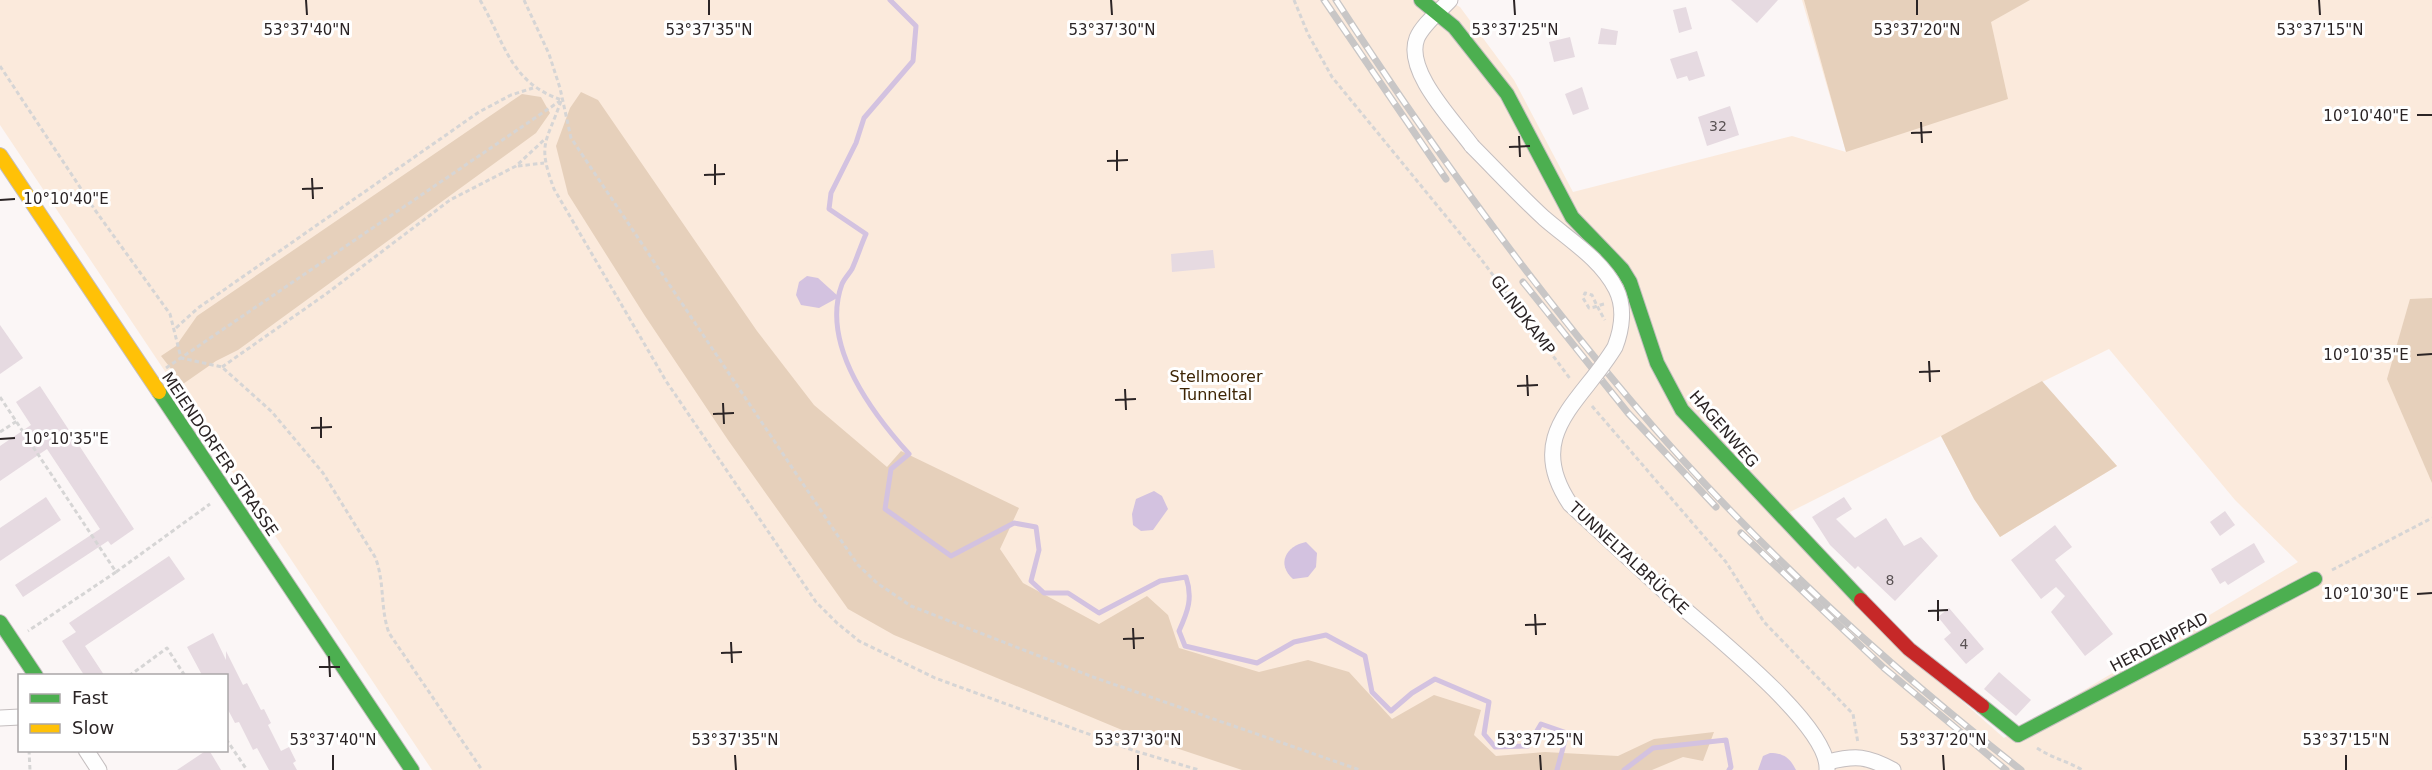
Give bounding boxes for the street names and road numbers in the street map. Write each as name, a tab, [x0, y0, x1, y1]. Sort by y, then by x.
street label: GLINDKAMP	[1487, 271, 1559, 359]
street label: MEIENDORFER STRASSE	[158, 368, 282, 540]
street label: HAGENWEG	[1686, 387, 1762, 471]
street label: TUNNELTALBRÜCKE	[1565, 497, 1693, 618]
street label: HERDENPFAD	[2107, 608, 2211, 676]

